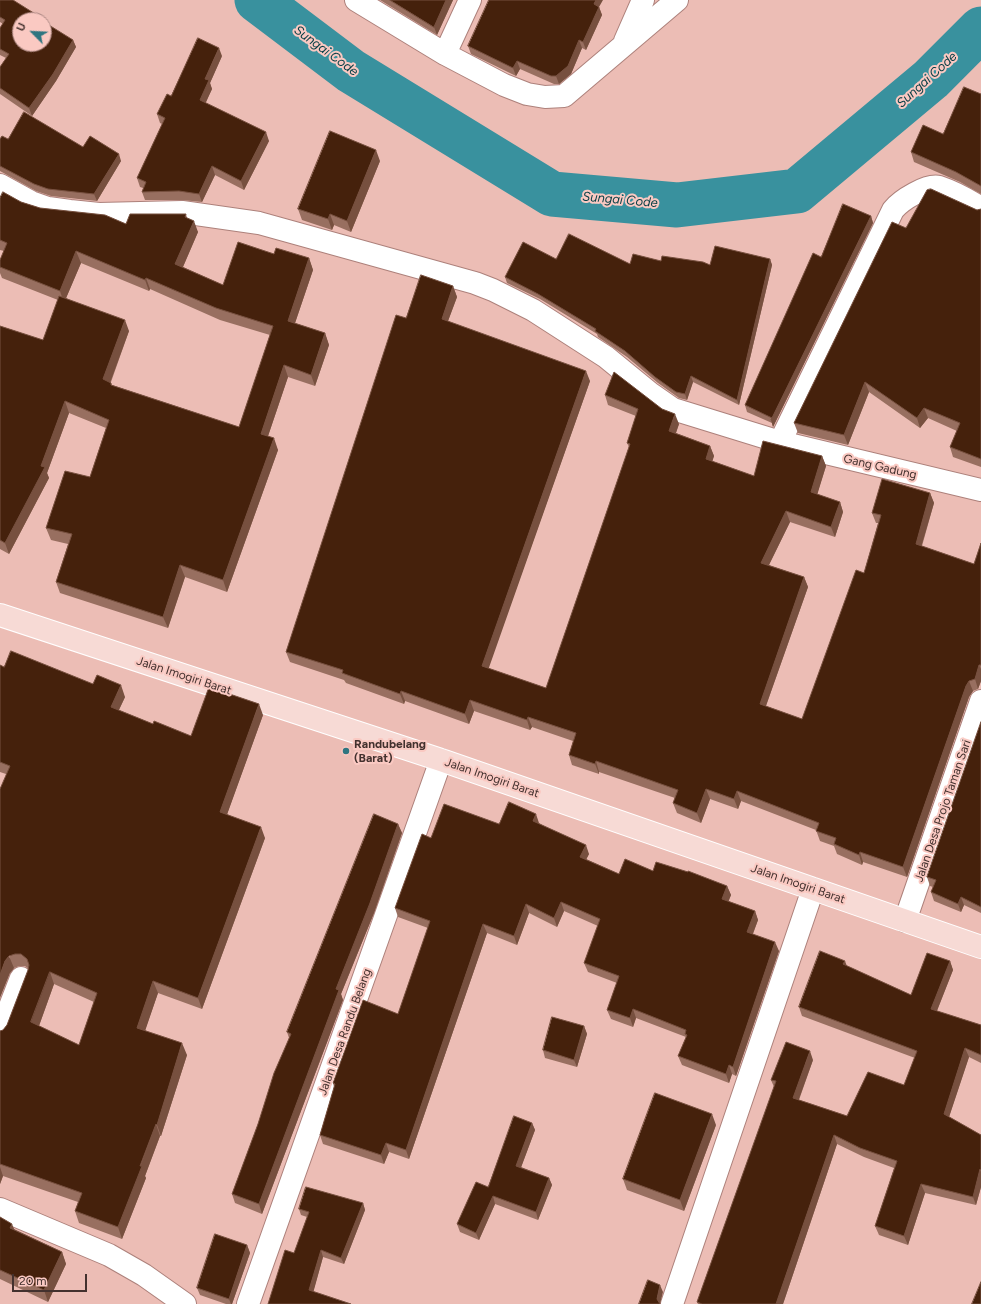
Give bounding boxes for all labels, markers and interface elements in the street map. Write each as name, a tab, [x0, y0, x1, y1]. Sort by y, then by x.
north arrow	[12, 12, 52, 52]
text: U	[14, 21, 29, 34]
water label: Sungai Code	[291, 22, 361, 80]
water label: Sungai Code	[894, 49, 960, 111]
water label: Sungai Code	[582, 189, 658, 211]
street label: Gang Gadung	[842, 452, 918, 482]
street label: Jalan Imogiri Barat	[135, 654, 233, 698]
place label: Randubelang (Barat)	[354, 737, 426, 765]
street label: Jalan Desa Projo Taman Sari	[912, 738, 974, 884]
marker: Randubelang (Barat)	[341, 746, 351, 756]
street label: Jalan Imogiri Barat	[443, 755, 541, 801]
street label: Jalan Imogiri Barat	[749, 861, 847, 907]
street label: Jalan Desa Randu Belang	[315, 967, 375, 1097]
scale bar	[14, 1266, 89, 1292]
text: 20 m	[19, 1274, 47, 1288]

